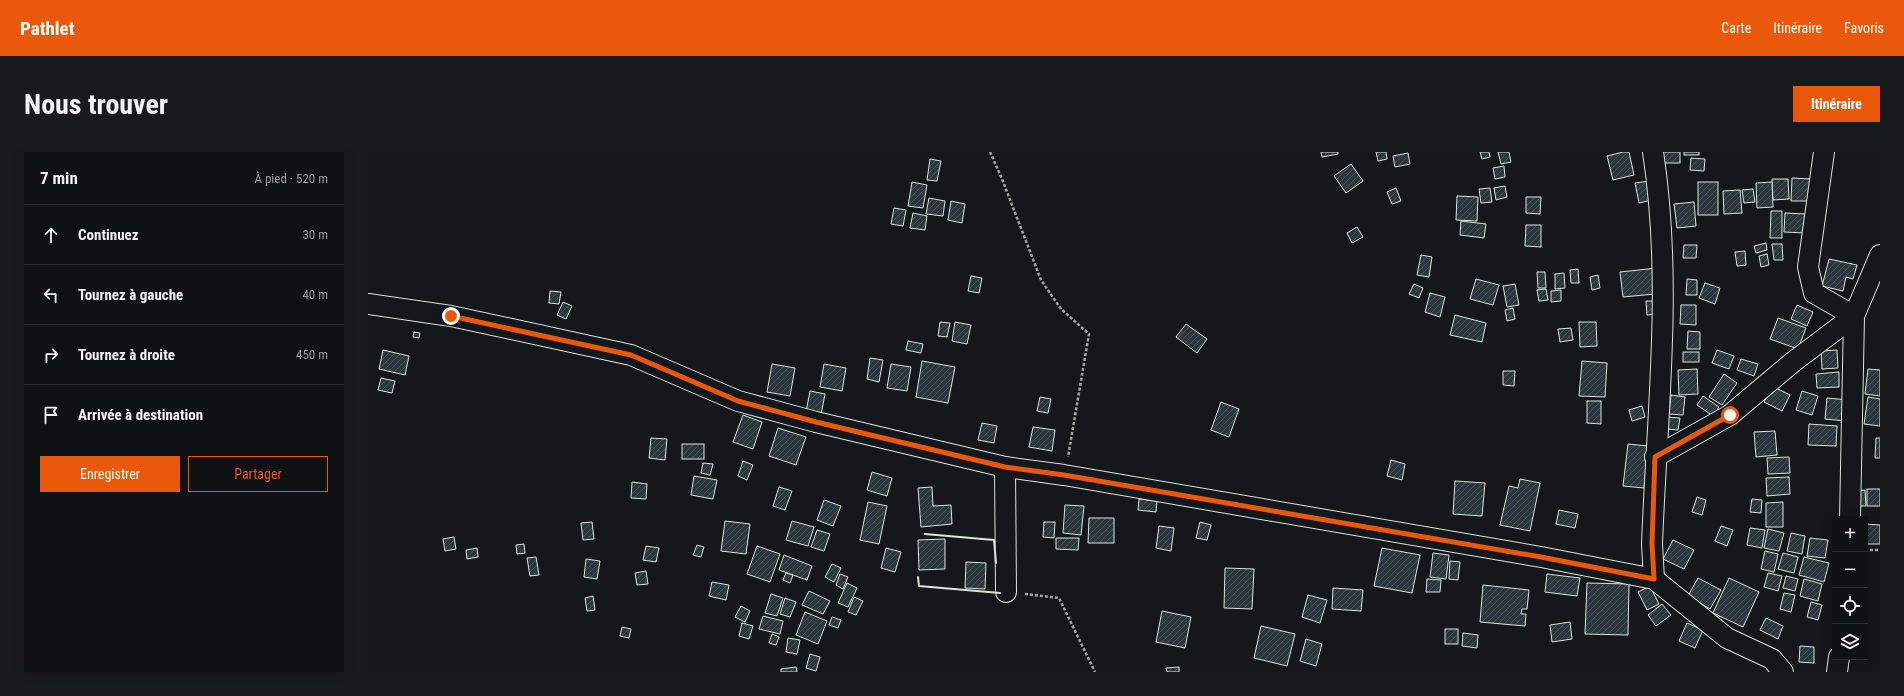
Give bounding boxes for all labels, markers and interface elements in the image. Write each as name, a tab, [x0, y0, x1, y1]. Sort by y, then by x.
text: Pathlet	[20, 17, 75, 40]
text: Carte	[1721, 20, 1751, 36]
text: Itinéraire	[1773, 20, 1822, 36]
text: Favoris	[1844, 20, 1884, 36]
button: Itinéraire	[1793, 86, 1880, 122]
text: Nous trouver	[24, 88, 168, 121]
text: 7 min	[40, 168, 78, 188]
text: À pied · 520 m	[254, 171, 328, 186]
icon: ahead	[40, 224, 62, 246]
text: Continuez	[78, 226, 139, 244]
text: 30 m	[302, 227, 328, 242]
icon: left	[40, 284, 62, 306]
text: Tournez à gauche	[78, 286, 183, 304]
text: 40 m	[302, 287, 328, 302]
route end	[442, 307, 460, 325]
icon: right	[40, 344, 62, 366]
text: Tournez à droite	[78, 346, 175, 364]
text: 450 m	[296, 347, 328, 362]
icon: arrive	[40, 404, 62, 426]
text: Arrivée à destination	[78, 406, 203, 424]
route start	[1721, 406, 1739, 424]
button: Enregistrer	[40, 456, 180, 492]
button: Partager	[188, 456, 328, 492]
map controls	[1832, 516, 1868, 660]
button: +	[1832, 516, 1868, 552]
button: −	[1832, 552, 1868, 588]
button: locate	[1832, 588, 1868, 624]
button: layers	[1832, 624, 1868, 660]

